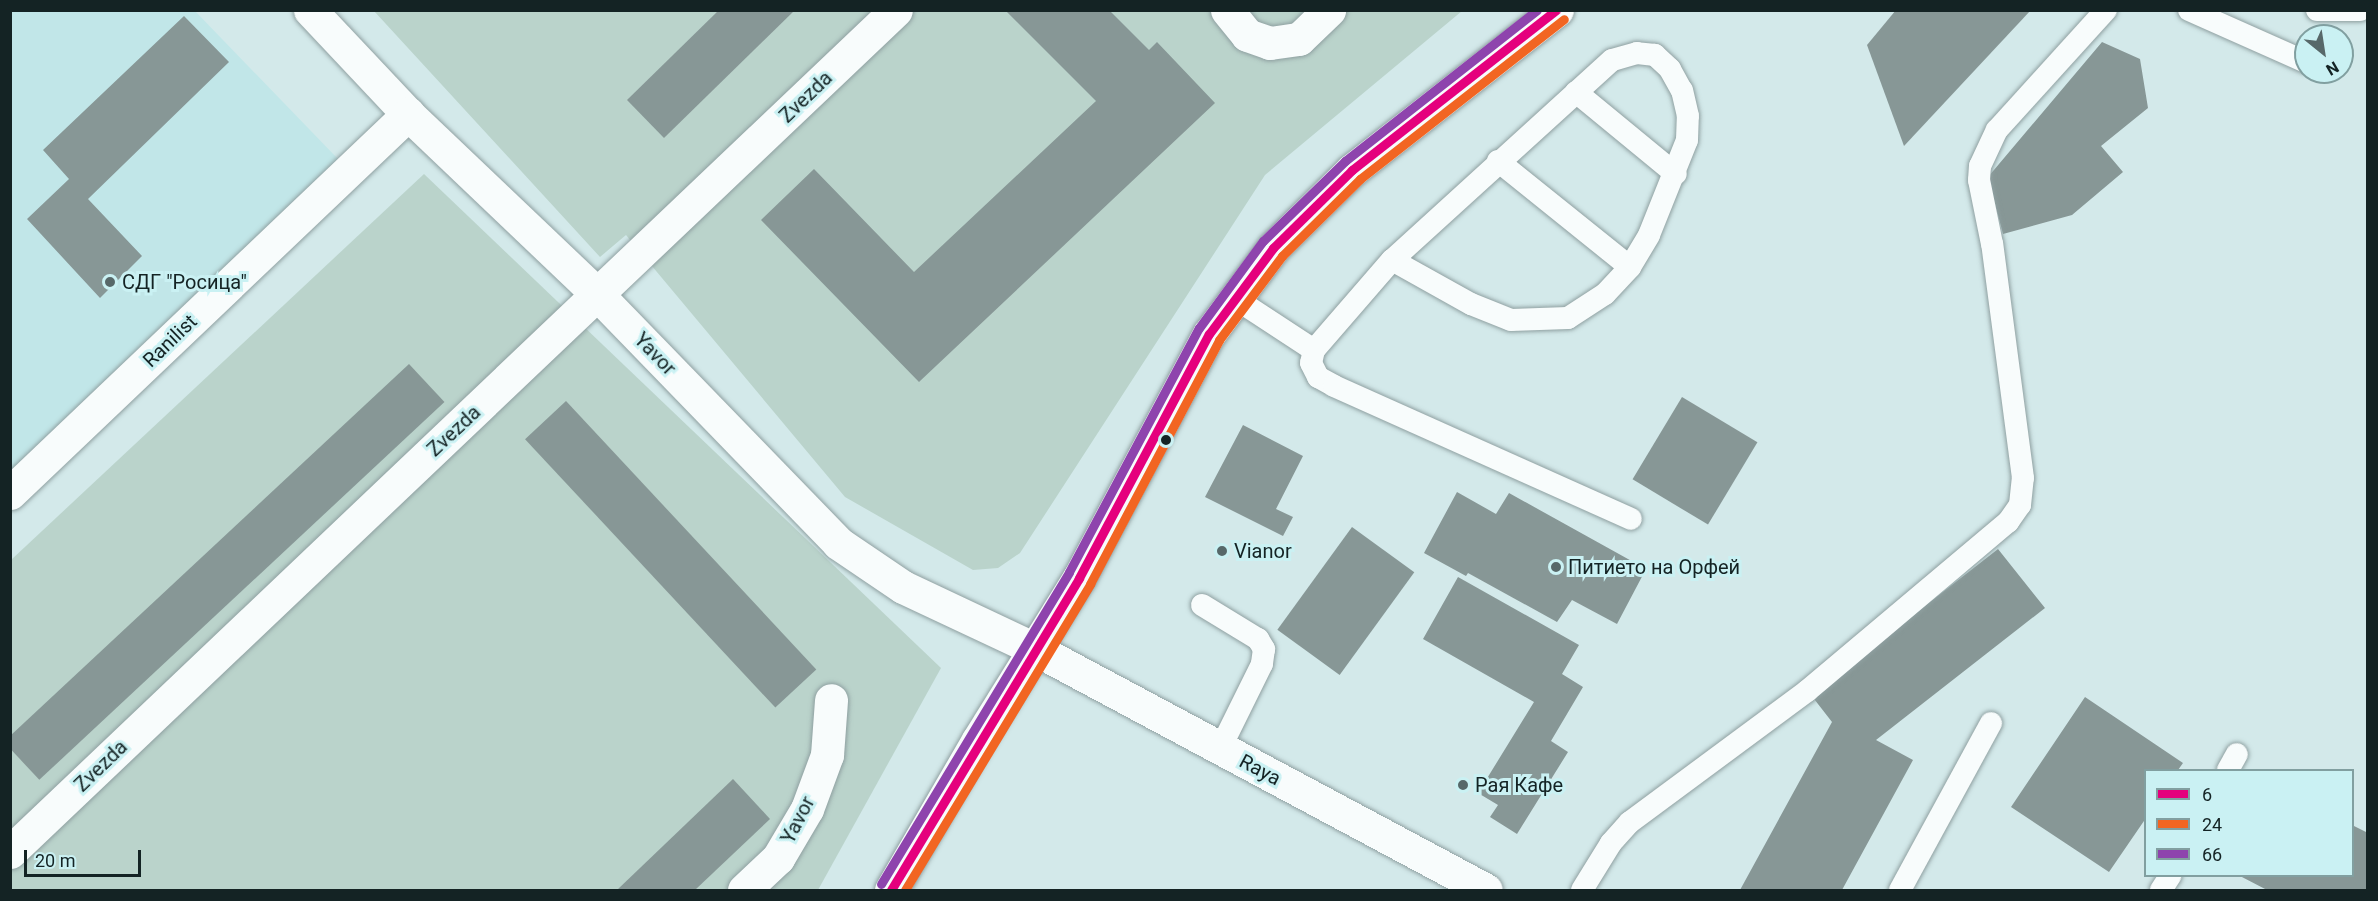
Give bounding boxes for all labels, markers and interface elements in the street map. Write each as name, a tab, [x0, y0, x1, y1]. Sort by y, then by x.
north arrow	[2294, 24, 2354, 84]
text: N	[2323, 57, 2342, 79]
street label: Zvezda	[775, 66, 837, 128]
place label: СДГ "Росица"	[122, 270, 247, 294]
marker: СДГ "Росица"	[103, 275, 117, 289]
street label: Ranilist	[138, 310, 202, 372]
street label: Yavor	[629, 328, 681, 380]
street label: Zvezda	[422, 400, 486, 462]
unlabelled marker	[1160, 434, 1172, 446]
place label: Vianor	[1234, 539, 1292, 563]
marker: Vianor	[1215, 544, 1229, 558]
place label: Питието на Орфей	[1568, 555, 1740, 579]
marker: Питието на Орфей	[1549, 560, 1563, 574]
street label: Zvezda	[70, 735, 132, 797]
street label: Raya	[1235, 749, 1285, 791]
legend	[2144, 769, 2354, 877]
place label: Рая Кафе	[1475, 773, 1563, 797]
marker: Рая Кафе	[1456, 778, 1470, 792]
text: 6	[2202, 784, 2212, 805]
street label: Yavor	[776, 792, 820, 848]
text: 24	[2202, 814, 2222, 835]
scale bar	[27, 838, 144, 876]
text: 66	[2202, 844, 2222, 865]
text: 20 m	[35, 850, 75, 871]

